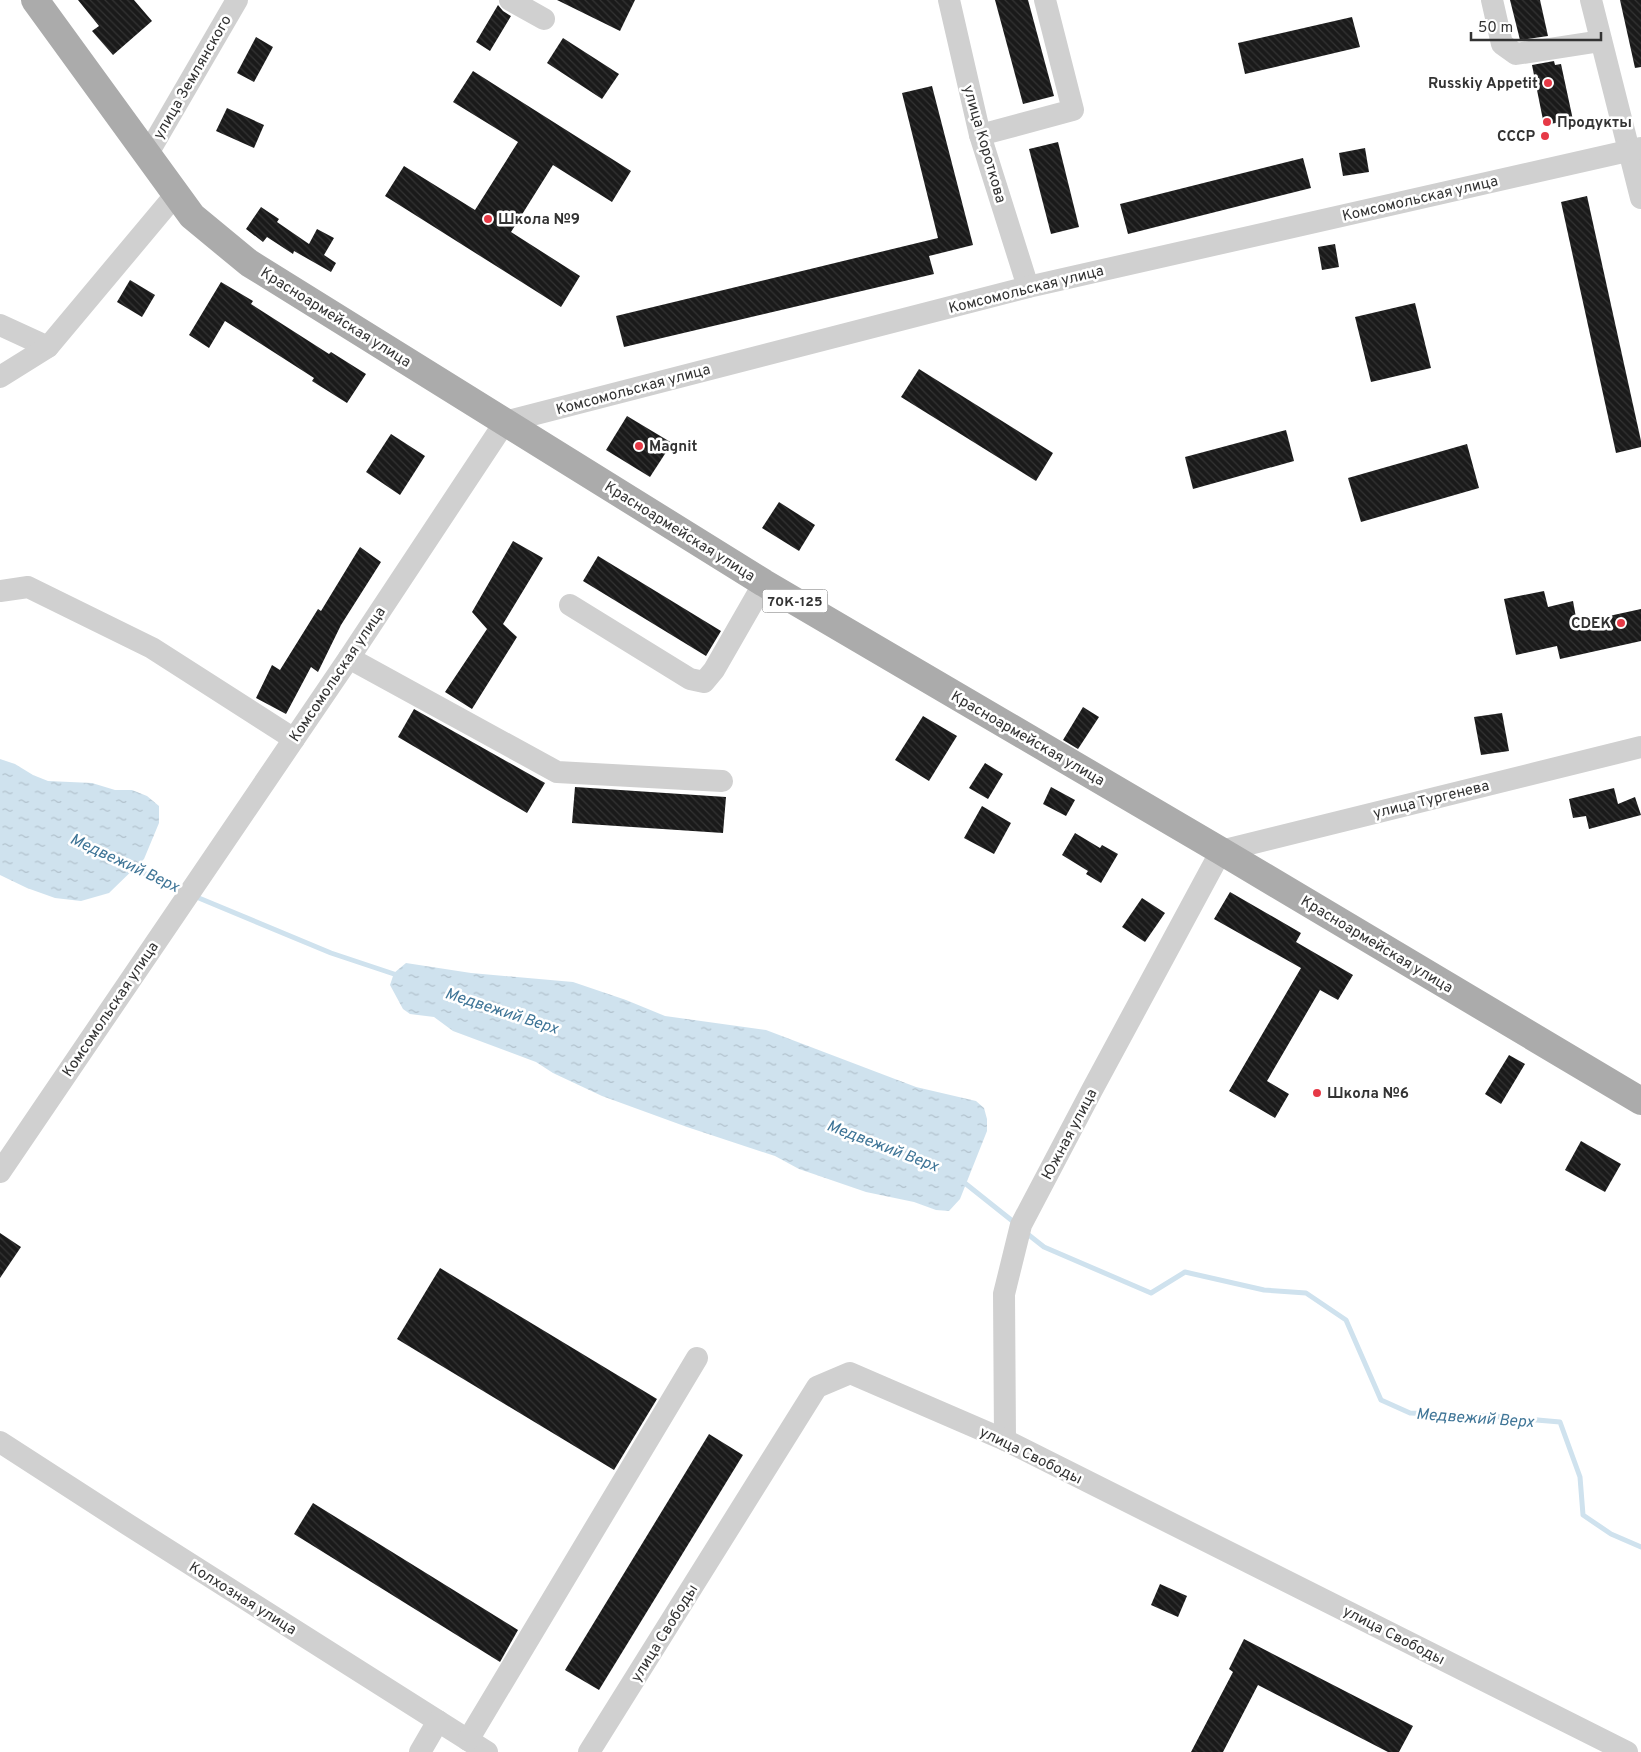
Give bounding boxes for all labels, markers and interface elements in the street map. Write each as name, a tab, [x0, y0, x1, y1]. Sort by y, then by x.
scale bar	[1471, 10, 1601, 42]
street label: улица Землянского	[150, 12, 237, 143]
text: 50 m	[1478, 19, 1513, 38]
place label: Russkiy Appetit	[1428, 75, 1538, 94]
marker: Russkiy Appetit	[1542, 77, 1554, 89]
street label: улица Короткова	[958, 83, 1009, 206]
place label: Продукты	[1557, 114, 1632, 133]
marker: Продукты	[1541, 116, 1553, 128]
place label: СССР	[1497, 128, 1535, 147]
marker: СССР	[1539, 130, 1551, 142]
street label: Комсомольская улица	[1341, 172, 1500, 227]
place label: Школа №9	[498, 211, 580, 230]
marker: Школа №9	[482, 213, 494, 225]
street label: Комсомольская улица	[947, 262, 1106, 319]
street label: Красноармейская улица	[256, 264, 414, 373]
street label: Комсомольская улица	[554, 361, 713, 420]
place label: Magnit	[649, 438, 697, 457]
marker: Magnit	[633, 440, 645, 452]
street label: Красноармейская улица	[600, 478, 758, 587]
road number: 70К-125	[762, 590, 828, 612]
street label: Комсомольская улица	[286, 604, 391, 746]
place label: CDEK	[1571, 615, 1611, 634]
marker: CDEK	[1615, 617, 1627, 629]
street label: Красноармейская улица	[947, 687, 1107, 791]
street label: улица Тургенева	[1371, 777, 1491, 824]
water label: Медвежий Верх	[66, 830, 183, 898]
street label: Красноармейская улица	[1297, 892, 1456, 998]
street label: Комсомольская улица	[59, 939, 164, 1081]
water label: Медвежий Верх	[442, 984, 561, 1040]
place label: Школа №6	[1327, 1085, 1409, 1104]
street label: Южная улица	[1038, 1086, 1102, 1183]
marker: Школа №6	[1311, 1087, 1323, 1099]
water label: Медвежий Верх	[824, 1116, 942, 1178]
water label: Медвежий Верх	[1415, 1405, 1535, 1433]
street label: улица Свободы	[976, 1423, 1085, 1489]
street label: Колхозная улица	[185, 1559, 299, 1640]
street label: улица Свободы	[628, 1581, 703, 1686]
street label: улица Свободы	[1339, 1602, 1447, 1670]

